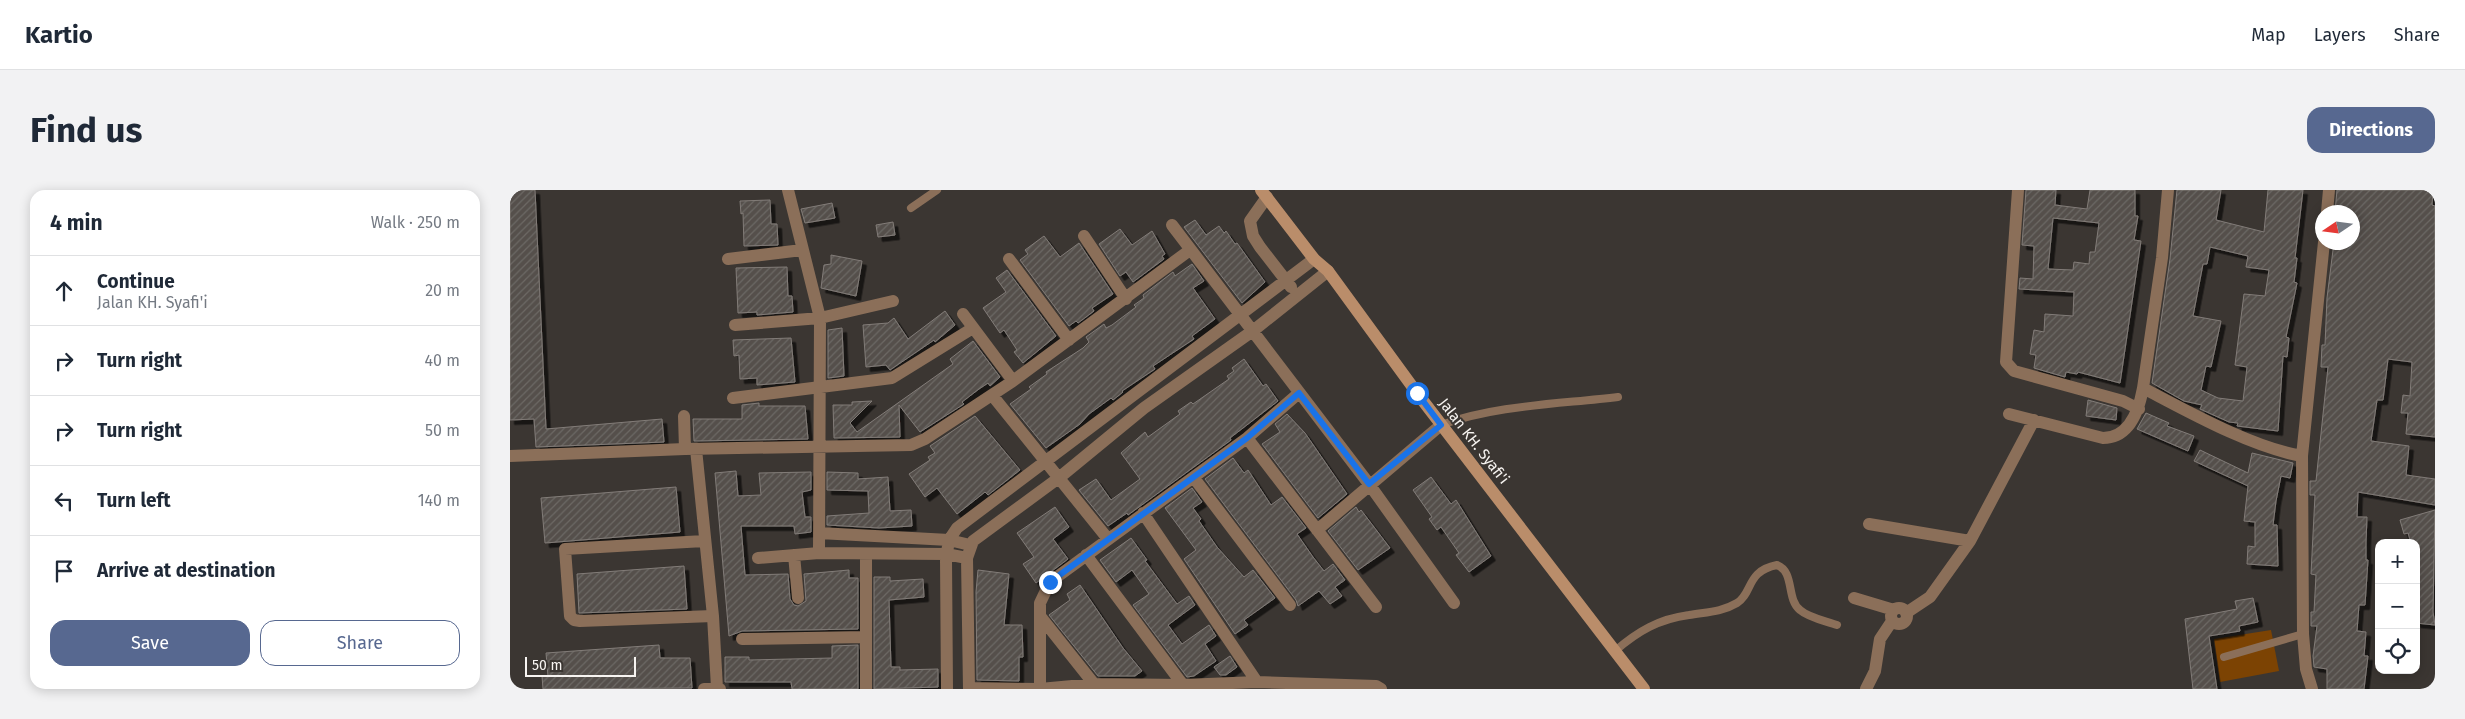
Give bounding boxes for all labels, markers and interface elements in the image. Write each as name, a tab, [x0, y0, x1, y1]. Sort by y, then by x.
text: Kartio	[25, 21, 93, 49]
text: Map	[2251, 24, 2286, 46]
text: Layers	[2314, 24, 2366, 46]
text: Share	[2394, 24, 2440, 46]
button: Directions	[2307, 107, 2435, 153]
text: Find us	[30, 109, 142, 151]
north arrow	[2315, 205, 2360, 250]
text: 4 min	[50, 210, 103, 236]
text: Walk · 250 m	[371, 213, 460, 232]
text: Continue	[97, 270, 175, 293]
icon: ahead	[50, 277, 78, 305]
text: 20 m	[425, 281, 460, 300]
text: Jalan KH. Syafi'i	[97, 293, 208, 312]
icon: right	[50, 347, 78, 375]
text: Turn right	[97, 349, 182, 372]
text: 40 m	[425, 351, 460, 370]
route start	[1406, 382, 1429, 405]
street label: Jalan KH. Syafi'i	[1435, 395, 1513, 487]
icon: right	[50, 417, 78, 445]
text: Turn right	[97, 419, 182, 442]
text: 50 m	[425, 421, 460, 440]
icon: left	[50, 487, 78, 515]
text: Turn left	[97, 489, 171, 512]
text: 140 m	[418, 491, 460, 510]
map controls	[2375, 539, 2420, 674]
button: +	[2375, 539, 2420, 584]
icon: arrive	[50, 557, 78, 585]
text: Arrive at destination	[97, 559, 276, 582]
route end	[1039, 571, 1062, 594]
button: −	[2375, 584, 2420, 629]
button: Save	[50, 620, 250, 666]
button: Share	[260, 620, 460, 666]
button: locate	[2375, 629, 2420, 674]
scale bar	[525, 654, 636, 677]
text: 50 m	[532, 657, 563, 674]

